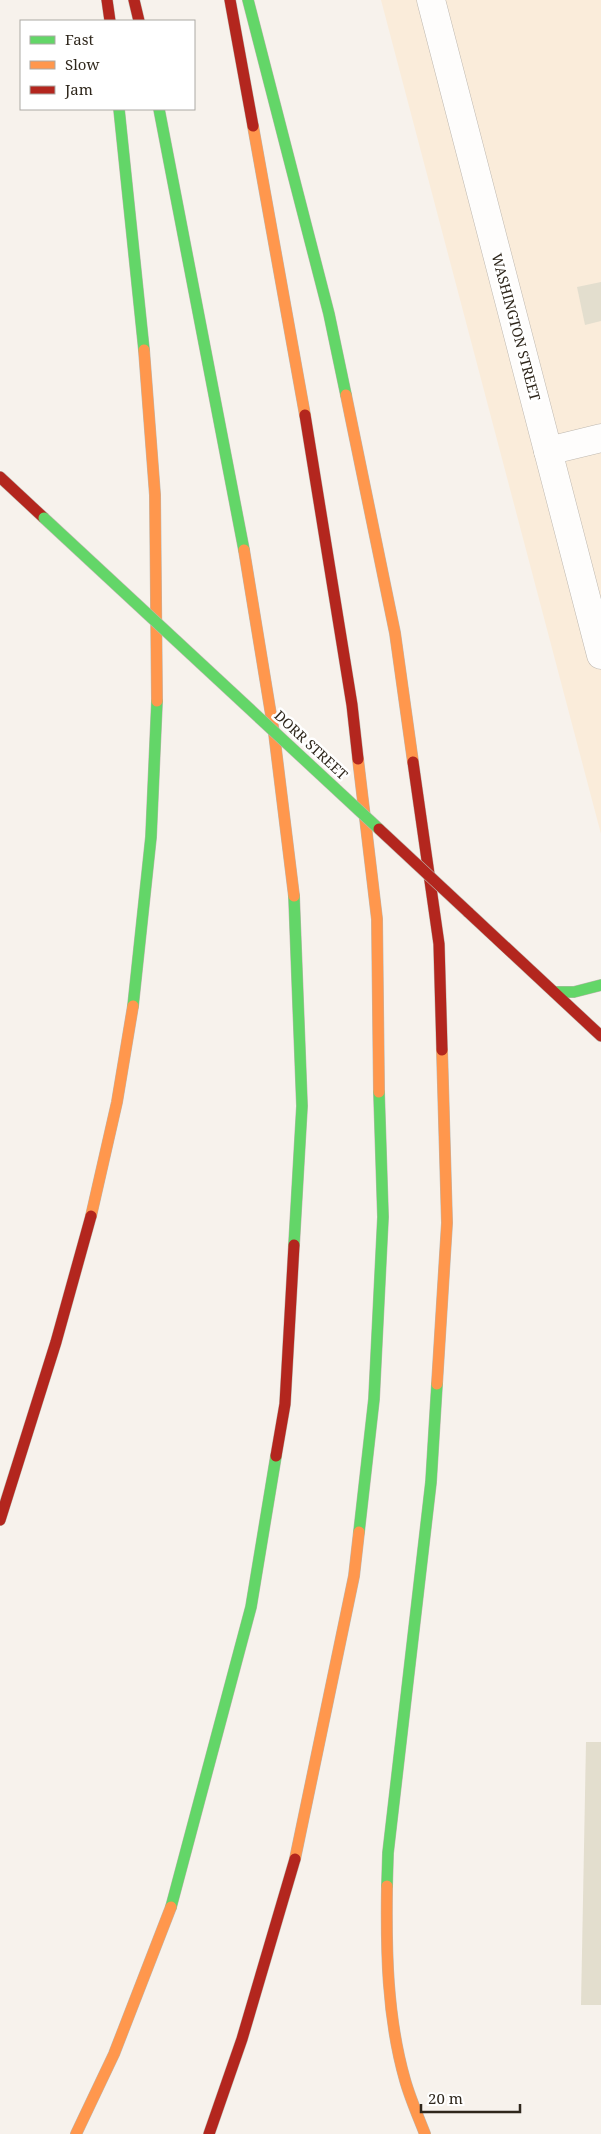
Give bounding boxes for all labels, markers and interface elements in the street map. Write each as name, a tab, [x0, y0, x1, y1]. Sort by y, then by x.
legend	[20, 20, 195, 110]
text: Fast	[65, 29, 94, 49]
text: Slow	[65, 54, 99, 74]
text: Jam	[64, 79, 93, 99]
street label: WASHINGTON STREET	[488, 251, 545, 403]
street label: DORR STREET	[271, 706, 352, 784]
scale bar	[421, 2082, 520, 2114]
text: 20 m	[428, 2088, 463, 2108]

